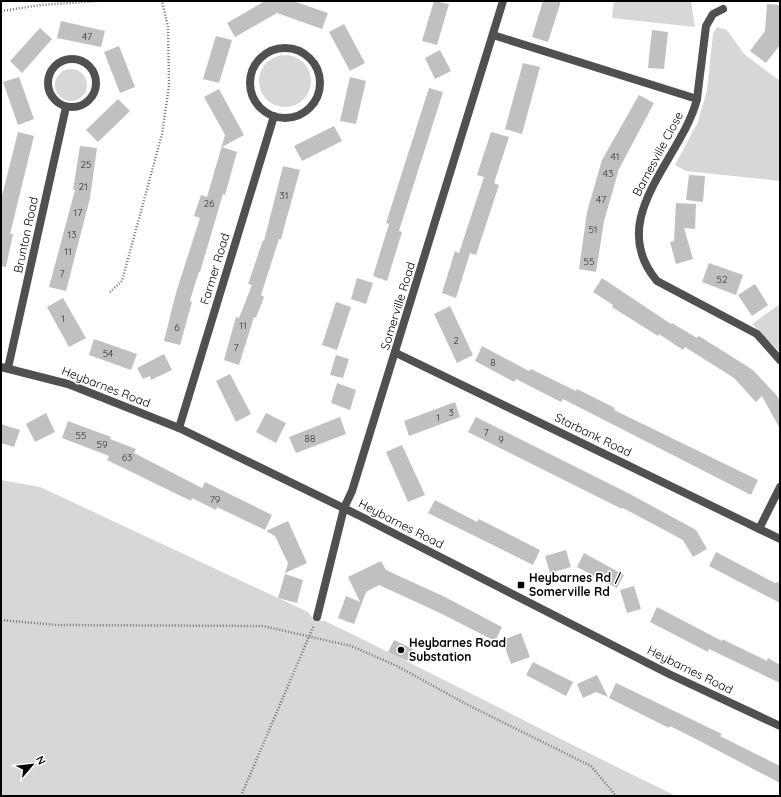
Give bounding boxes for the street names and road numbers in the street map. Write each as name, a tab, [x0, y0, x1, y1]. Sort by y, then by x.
street label: Barnesville Close	[629, 109, 686, 199]
street label: Brunton Road	[10, 195, 41, 274]
street label: Farmer Road	[197, 231, 232, 306]
street label: Somerville Road	[377, 260, 418, 352]
street label: Heybarnes Road	[60, 363, 153, 410]
street label: Starbank Road	[552, 409, 634, 460]
street label: Heybarnes Road	[356, 496, 446, 552]
street label: Heybarnes Road	[645, 642, 736, 697]

